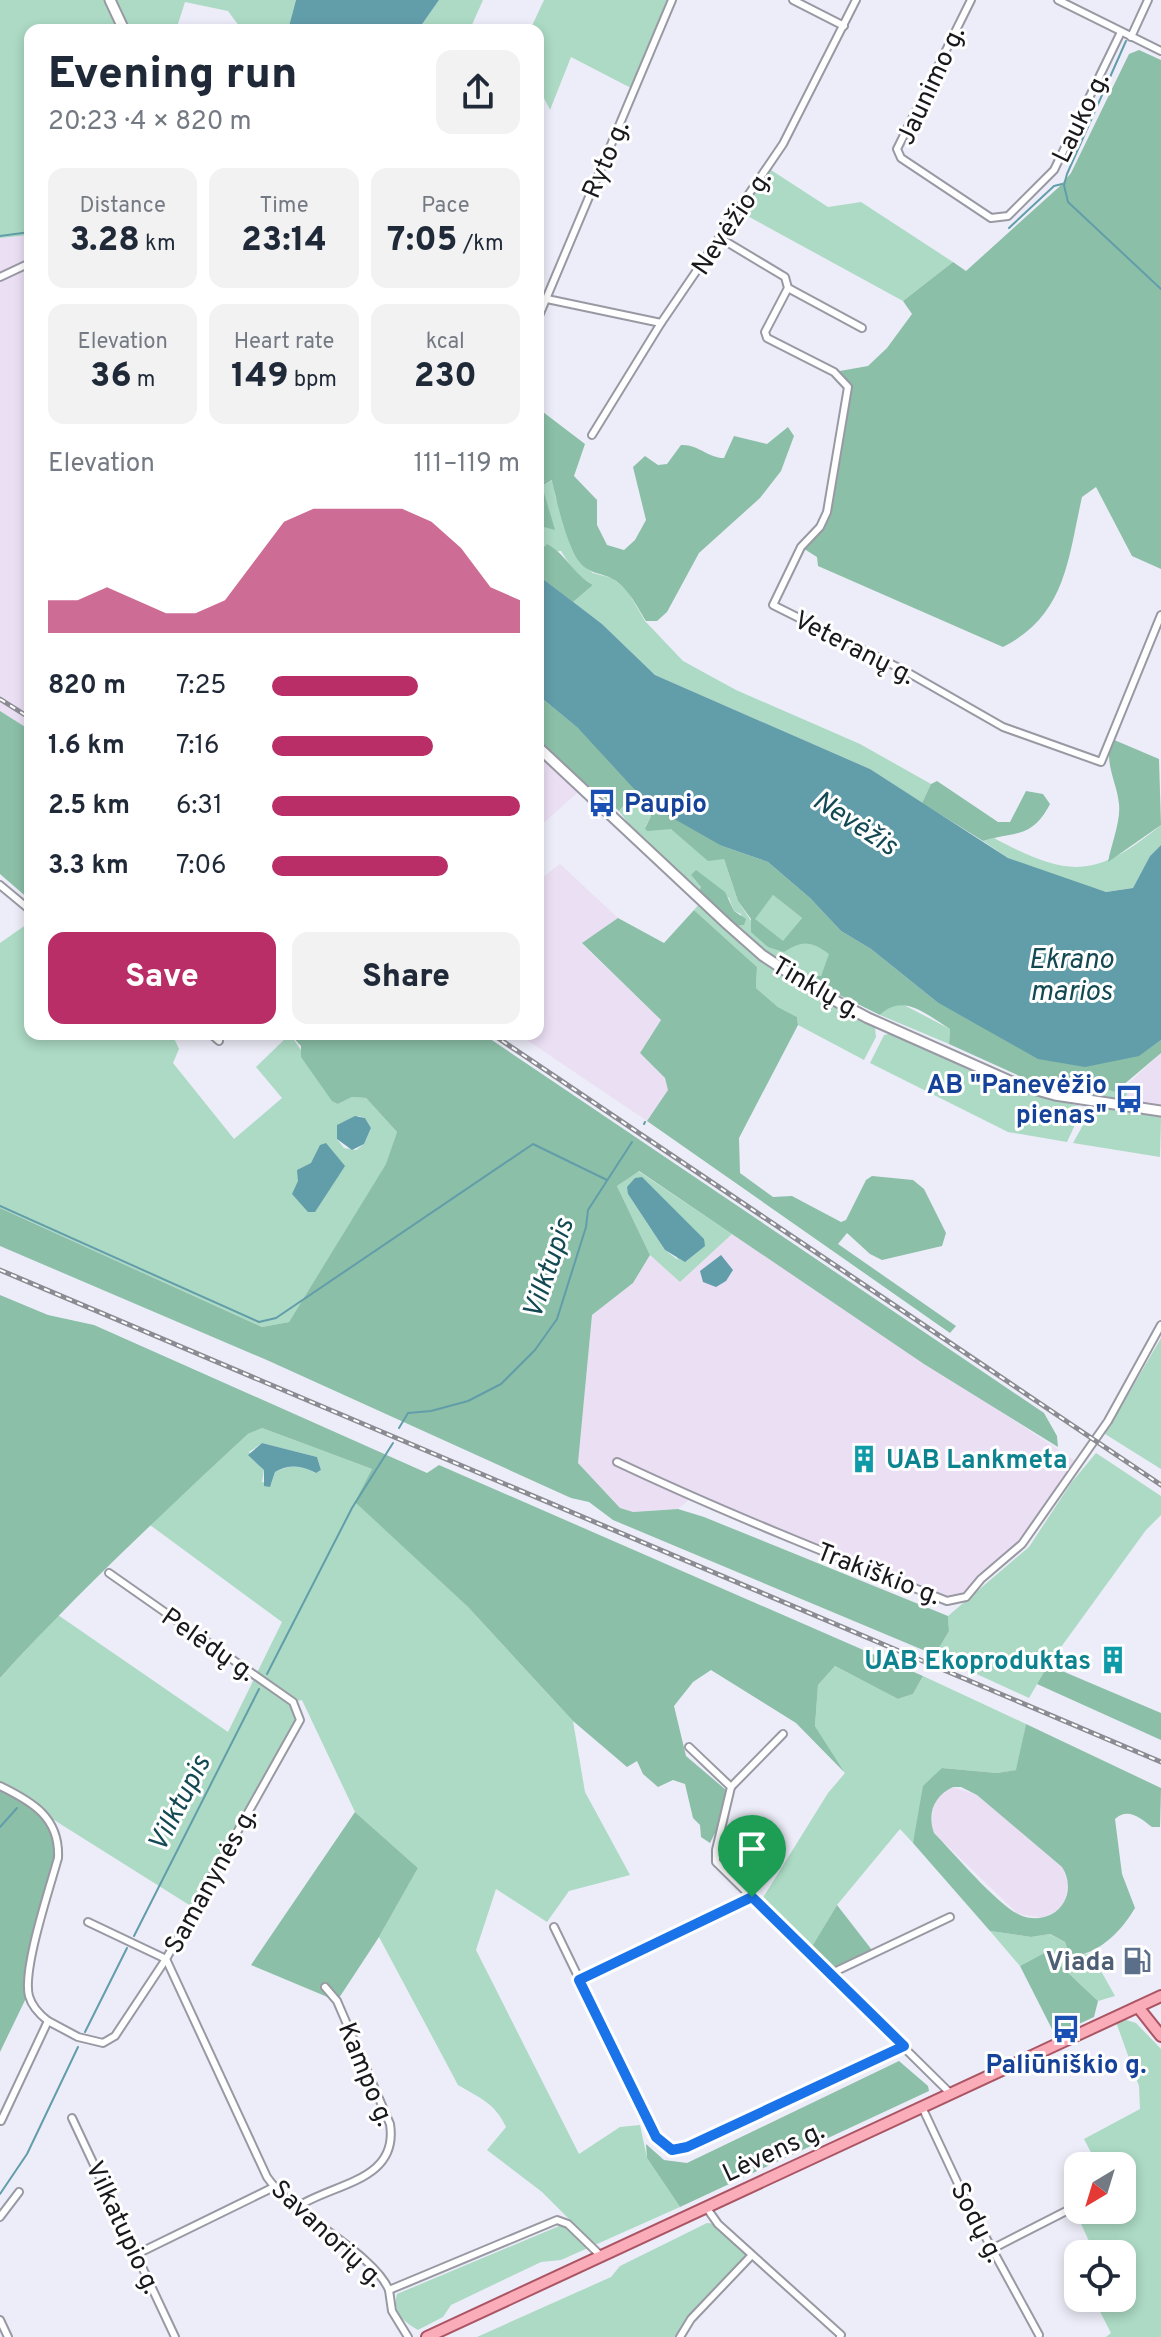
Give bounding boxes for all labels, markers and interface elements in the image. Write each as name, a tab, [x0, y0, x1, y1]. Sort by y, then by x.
street label: Jaunimo g.	[890, 21, 974, 151]
text: Evening run	[48, 48, 297, 104]
button: share	[436, 50, 520, 134]
street label: Lauko g.	[1046, 67, 1118, 169]
text: 20:23 · 4 × 820 m	[48, 106, 251, 139]
street label: Ryto g.	[576, 116, 638, 204]
street label: Nevėžio g.	[686, 164, 780, 282]
text: Distance	[79, 193, 166, 220]
text: Time	[259, 193, 309, 220]
text: Pace	[421, 193, 469, 220]
text: 3.28	[70, 220, 140, 263]
text: 23:14	[241, 220, 327, 263]
text: 7:05	[387, 220, 458, 263]
text: km	[140, 231, 176, 258]
text: /km	[458, 231, 504, 258]
text: Elevation	[77, 329, 168, 356]
text: Heart rate	[234, 329, 334, 356]
text: kcal	[426, 329, 465, 356]
text: 36	[90, 356, 131, 399]
text: 149	[231, 356, 289, 399]
text: 230	[414, 356, 477, 399]
text: m	[131, 367, 155, 394]
text: bpm	[289, 367, 337, 394]
text: Elevation	[48, 448, 155, 481]
text: 111–119 m	[413, 448, 520, 481]
street label: Veteranų g.	[788, 605, 920, 694]
text: 820 m	[48, 670, 126, 703]
text: 7:25	[176, 670, 226, 703]
text: 1.6 km	[48, 730, 125, 763]
text: 7:16	[176, 730, 220, 763]
water label: Nevėžis	[805, 784, 904, 865]
bus stop icon: Paupio	[587, 788, 617, 818]
place label: Paupio	[624, 789, 707, 822]
text: 2.5 km	[48, 790, 130, 823]
text: 6:31	[176, 790, 223, 823]
text: 3.3 km	[48, 850, 129, 883]
text: 7:06	[176, 850, 227, 883]
button: Save	[48, 932, 276, 1024]
button: Share	[292, 932, 520, 1024]
water label: Ekrano marios	[1029, 943, 1114, 1011]
street label: Tinklų g.	[765, 950, 867, 1028]
place label: AB "Panevėžio pienas"	[927, 1070, 1107, 1133]
bus stop icon: AB "Panevėžio pienas"	[1114, 1084, 1144, 1114]
water label: Vilktupis	[516, 1214, 584, 1324]
building icon: UAB Lankmeta	[849, 1444, 879, 1474]
place label: UAB Lankmeta	[886, 1445, 1067, 1478]
street label: Trakiškio g.	[811, 1537, 945, 1614]
street label: Pelėdų g.	[154, 1602, 261, 1690]
building icon: UAB Ekoproduktas	[1098, 1645, 1128, 1675]
place label: UAB Ekoproduktas	[864, 1646, 1091, 1679]
water label: Vilktupis	[141, 1750, 220, 1859]
street label: Samanynės g.	[158, 1802, 266, 1960]
pin	[718, 1815, 786, 1897]
icon: arrive	[730, 1827, 774, 1871]
fuel station icon: Viada	[1122, 1946, 1152, 1976]
place label: Viada	[1046, 1947, 1115, 1980]
bus stop icon: Paliūniškio g.	[1051, 2014, 1081, 2044]
street label: Kampo g.	[329, 2018, 400, 2132]
place label: Paliūniškio g.	[986, 2050, 1147, 2083]
street label: Lėvens g.	[718, 2115, 830, 2191]
north arrow	[1064, 2152, 1136, 2224]
map controls	[1064, 2152, 1136, 2312]
street label: Vilkatupio g.	[77, 2156, 167, 2300]
street label: Savanorių g.	[263, 2174, 390, 2296]
street label: Sodų g.	[942, 2177, 1010, 2269]
button: locate	[1064, 2240, 1136, 2312]

